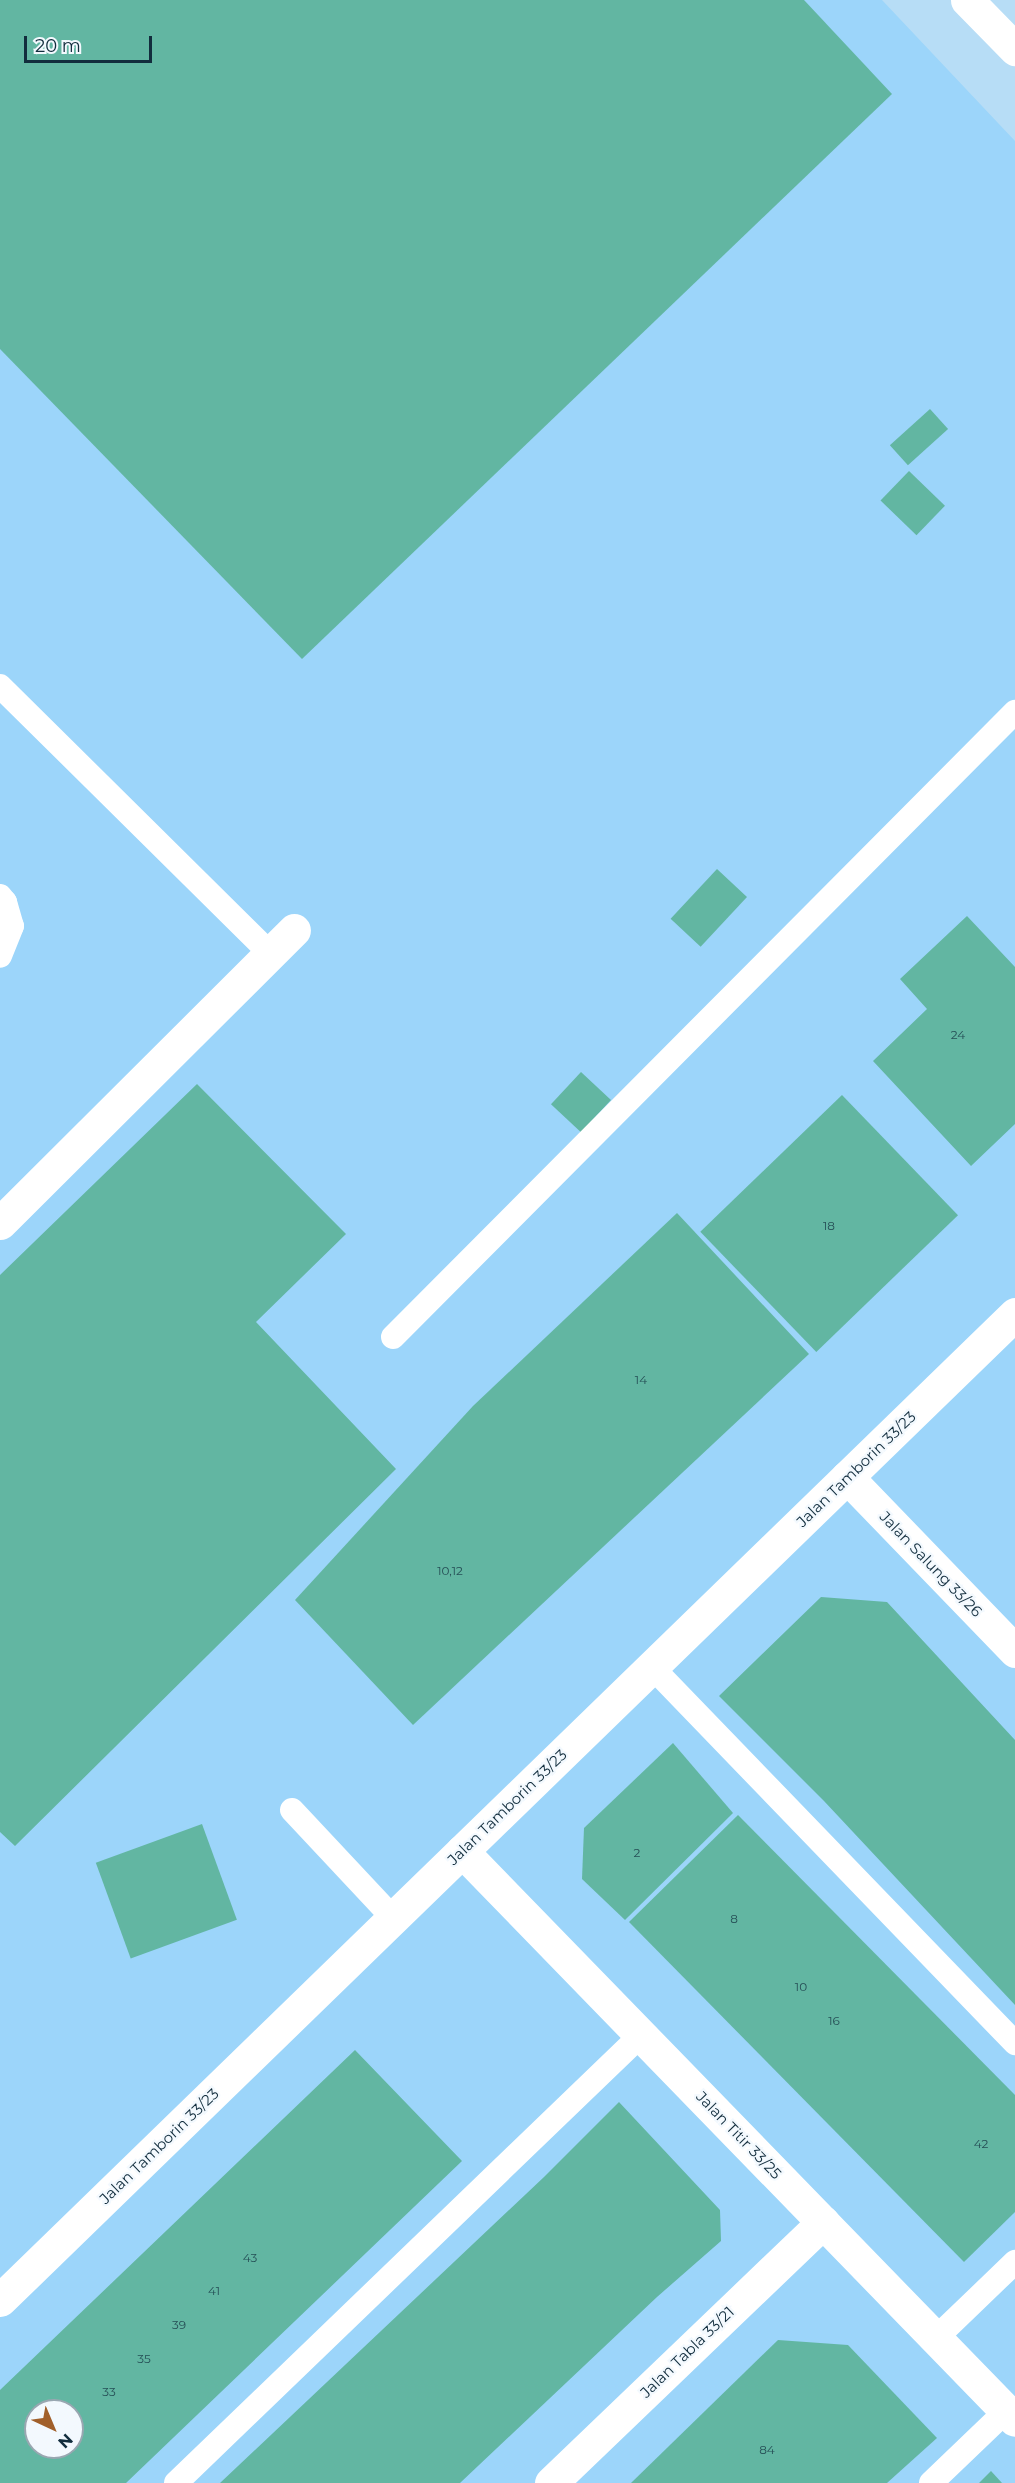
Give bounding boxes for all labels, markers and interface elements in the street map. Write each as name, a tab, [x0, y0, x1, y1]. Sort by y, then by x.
scale bar	[27, 24, 154, 62]
text: 20 m	[35, 35, 81, 57]
house number: 24	[951, 1028, 965, 1042]
house number: 18	[823, 1219, 835, 1233]
house number: 14	[635, 1373, 647, 1387]
street label: Jalan Tamborin 33/23	[793, 1407, 919, 1531]
street label: Jalan Salung 33/26	[876, 1508, 986, 1620]
house number: 10,12	[437, 1564, 463, 1578]
street label: Jalan Tamborin 33/23	[444, 1745, 570, 1869]
house number: 2	[634, 1846, 640, 1860]
house number: 8	[730, 1912, 738, 1926]
house number: 10	[795, 1980, 807, 1994]
house number: 16	[828, 2014, 840, 2028]
street label: Jalan Tamborin 33/23	[96, 2084, 222, 2208]
street label: Jalan Titir 33/25	[693, 2087, 785, 2183]
house number: 42	[974, 2137, 988, 2151]
house number: 43	[243, 2251, 257, 2265]
house number: 41	[208, 2284, 220, 2298]
street label: Jalan Tabla 33/21	[636, 2303, 738, 2401]
house number: 39	[172, 2318, 186, 2332]
house number: 35	[137, 2352, 151, 2366]
house number: 33	[102, 2385, 116, 2399]
north arrow	[24, 2399, 84, 2459]
text: N	[54, 2430, 77, 2452]
house number: 84	[759, 2443, 775, 2457]

